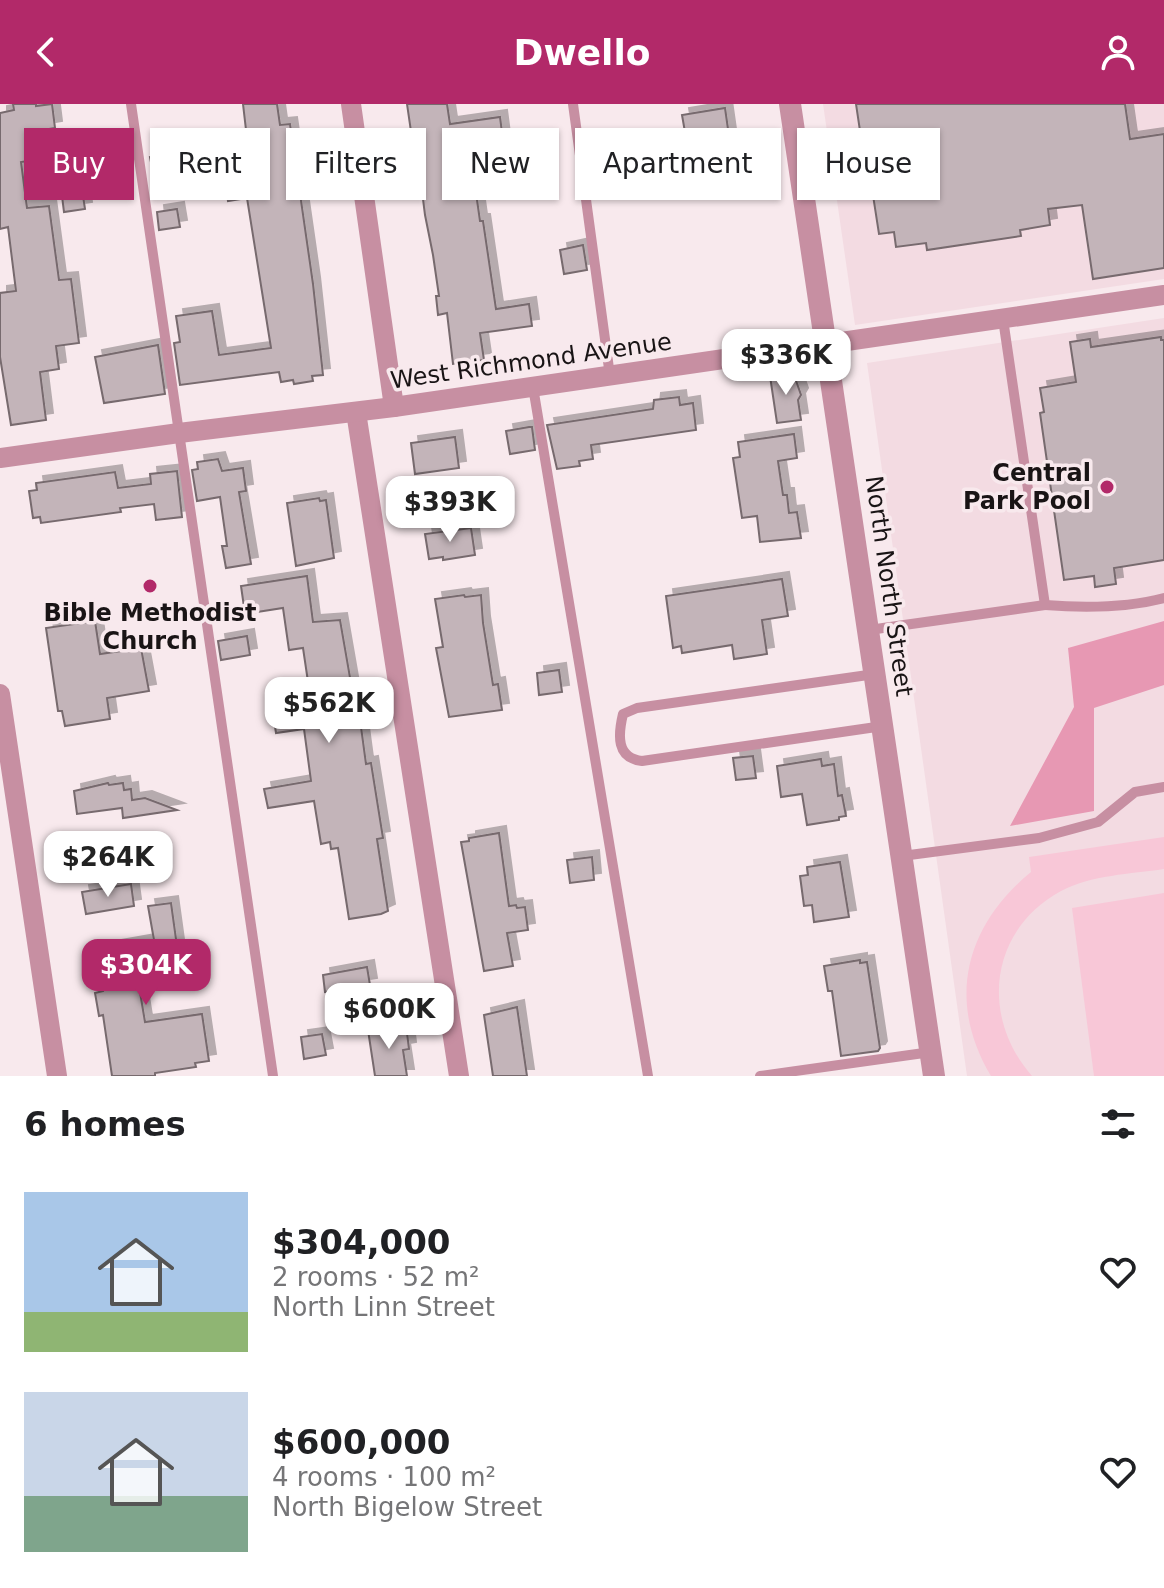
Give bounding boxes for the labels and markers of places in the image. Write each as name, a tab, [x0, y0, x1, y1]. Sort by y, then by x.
pin: $336K	[730, 329, 842, 397]
place label: Central Park Pool	[963, 459, 1091, 515]
pin: $393K	[394, 476, 506, 544]
marker: Central Park Pool	[1098, 478, 1116, 496]
marker: Bible Methodist Church	[141, 577, 159, 595]
place label: Bible Methodist Church	[44, 599, 256, 655]
pin: $562K	[273, 677, 385, 745]
pin: $264K	[52, 831, 164, 899]
pin: $304K	[90, 939, 202, 1007]
pin: $600K	[333, 983, 445, 1051]

